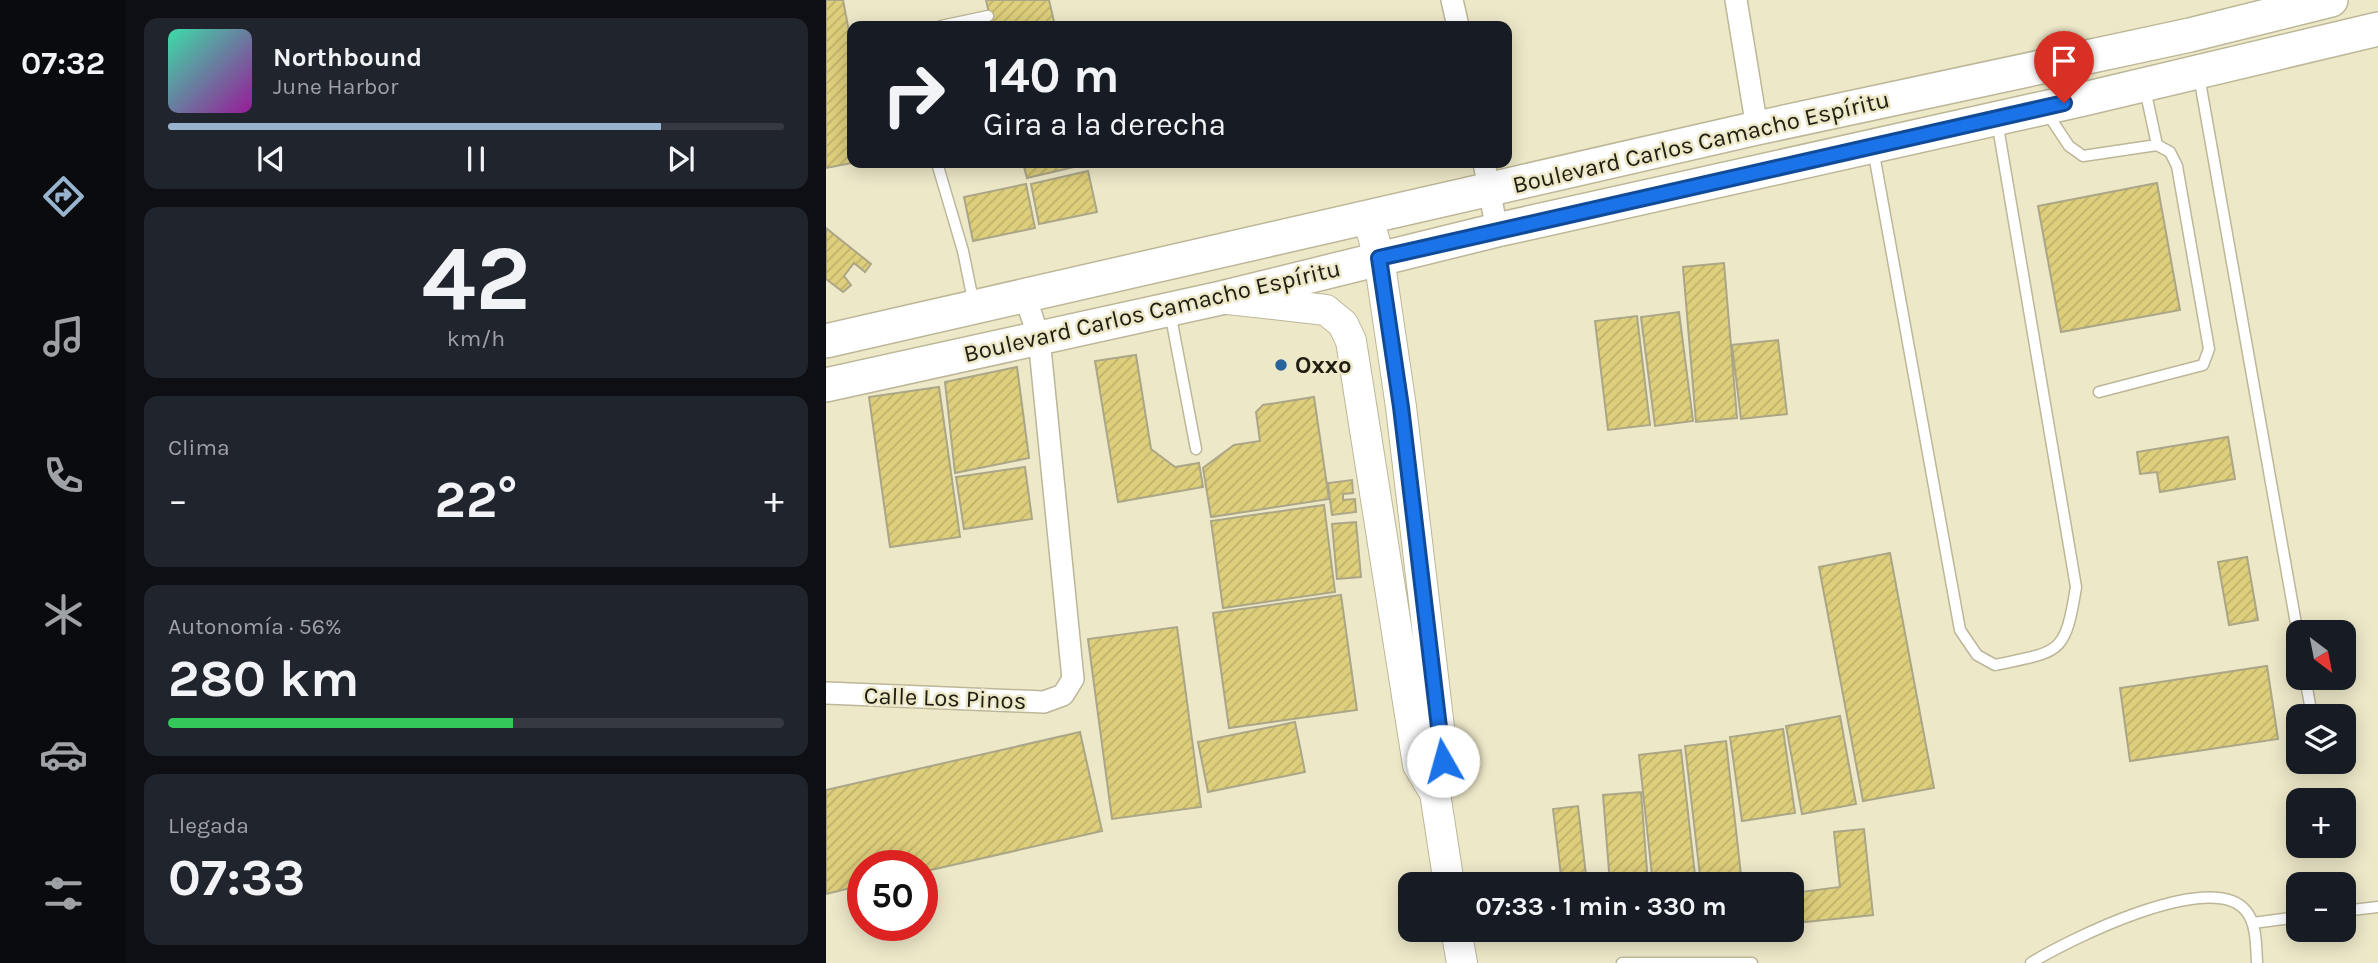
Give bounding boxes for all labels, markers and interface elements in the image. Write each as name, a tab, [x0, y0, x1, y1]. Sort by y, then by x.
pin	[2034, 31, 2094, 103]
text: Northbound	[273, 42, 422, 73]
icon: arrive	[2045, 42, 2083, 80]
text: 07:32	[21, 45, 105, 82]
text: 140 m	[983, 47, 1120, 104]
icon: right	[868, 49, 959, 140]
text: June Harbor	[273, 73, 398, 100]
street label: Boulevard Carlos Camacho Espíritu	[1510, 85, 1892, 199]
text: Gira a la derecha	[983, 106, 1226, 143]
icon: previous	[252, 140, 290, 178]
icon: pause	[457, 140, 495, 178]
icon: next	[662, 140, 700, 178]
icon: directions	[39, 172, 88, 221]
text: 42	[421, 226, 531, 332]
street label: Boulevard Carlos Camacho Espíritu	[961, 254, 1343, 368]
icon: music	[39, 312, 88, 361]
text: km/h	[447, 325, 505, 352]
place label: Oxxo	[1295, 351, 1352, 379]
marker: Oxxo	[1273, 357, 1289, 373]
text: Clima	[168, 434, 230, 461]
icon: phone	[39, 451, 88, 500]
text: 22°	[434, 469, 518, 530]
text: −	[168, 478, 188, 523]
text: +	[764, 478, 784, 523]
icon: climate	[39, 590, 88, 639]
text: Autonomía · 56%	[168, 613, 342, 640]
north arrow	[2286, 620, 2356, 690]
map controls	[2286, 620, 2356, 942]
text: 280 km	[168, 648, 359, 709]
street label: Calle Los Pinos	[863, 681, 1027, 715]
button: layers	[2286, 704, 2356, 774]
position arrow	[1406, 724, 1480, 798]
icon: car	[39, 730, 88, 779]
button: +	[2286, 788, 2356, 858]
text: Llegada	[168, 812, 249, 839]
text: 07:33	[168, 847, 305, 908]
speed limit sign: 50	[847, 850, 938, 941]
icon: filters	[39, 869, 88, 918]
button: −	[2286, 872, 2356, 942]
text: 07:33 · 1 min · 330 m	[1475, 891, 1727, 922]

